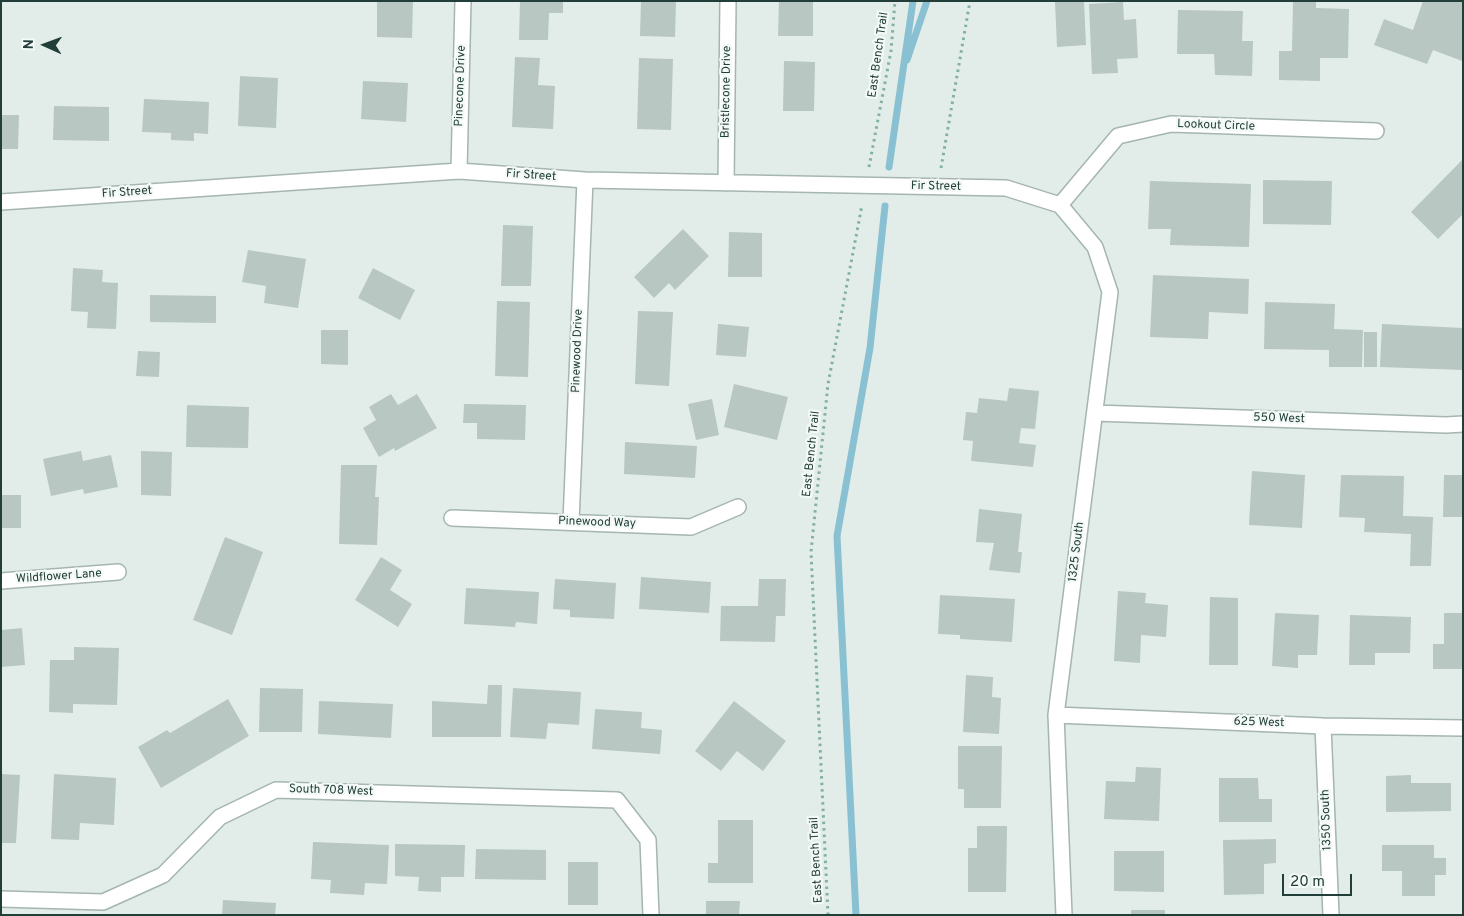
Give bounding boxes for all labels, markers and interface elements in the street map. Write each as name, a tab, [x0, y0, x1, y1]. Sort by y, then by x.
street label: East Bench Trail	[866, 11, 892, 99]
north arrow	[20, 20, 70, 70]
text: N	[21, 39, 38, 50]
street label: Pinecone Drive	[452, 45, 470, 127]
street label: Bristlecone Drive	[719, 46, 735, 138]
street label: Lookout Circle	[1177, 117, 1255, 135]
street label: Fir Street	[505, 167, 557, 185]
street label: Fir Street	[911, 179, 961, 195]
street label: Fir Street	[101, 184, 153, 202]
street label: Pinewood Drive	[569, 309, 587, 393]
street label: East Bench Trail	[800, 410, 824, 498]
street label: 550 West	[1253, 411, 1305, 427]
street label: Pinewood Way	[558, 514, 636, 532]
street label: 1325 South	[1066, 521, 1088, 583]
street label: Wildflower Lane	[16, 567, 102, 587]
street label: 625 West	[1233, 715, 1285, 731]
street label: South 708 West	[289, 782, 373, 800]
street label: 1350 South	[1319, 789, 1335, 851]
street label: East Bench Trail	[808, 817, 826, 903]
scale bar	[1284, 864, 1354, 896]
text: 20 m	[1290, 873, 1325, 892]

